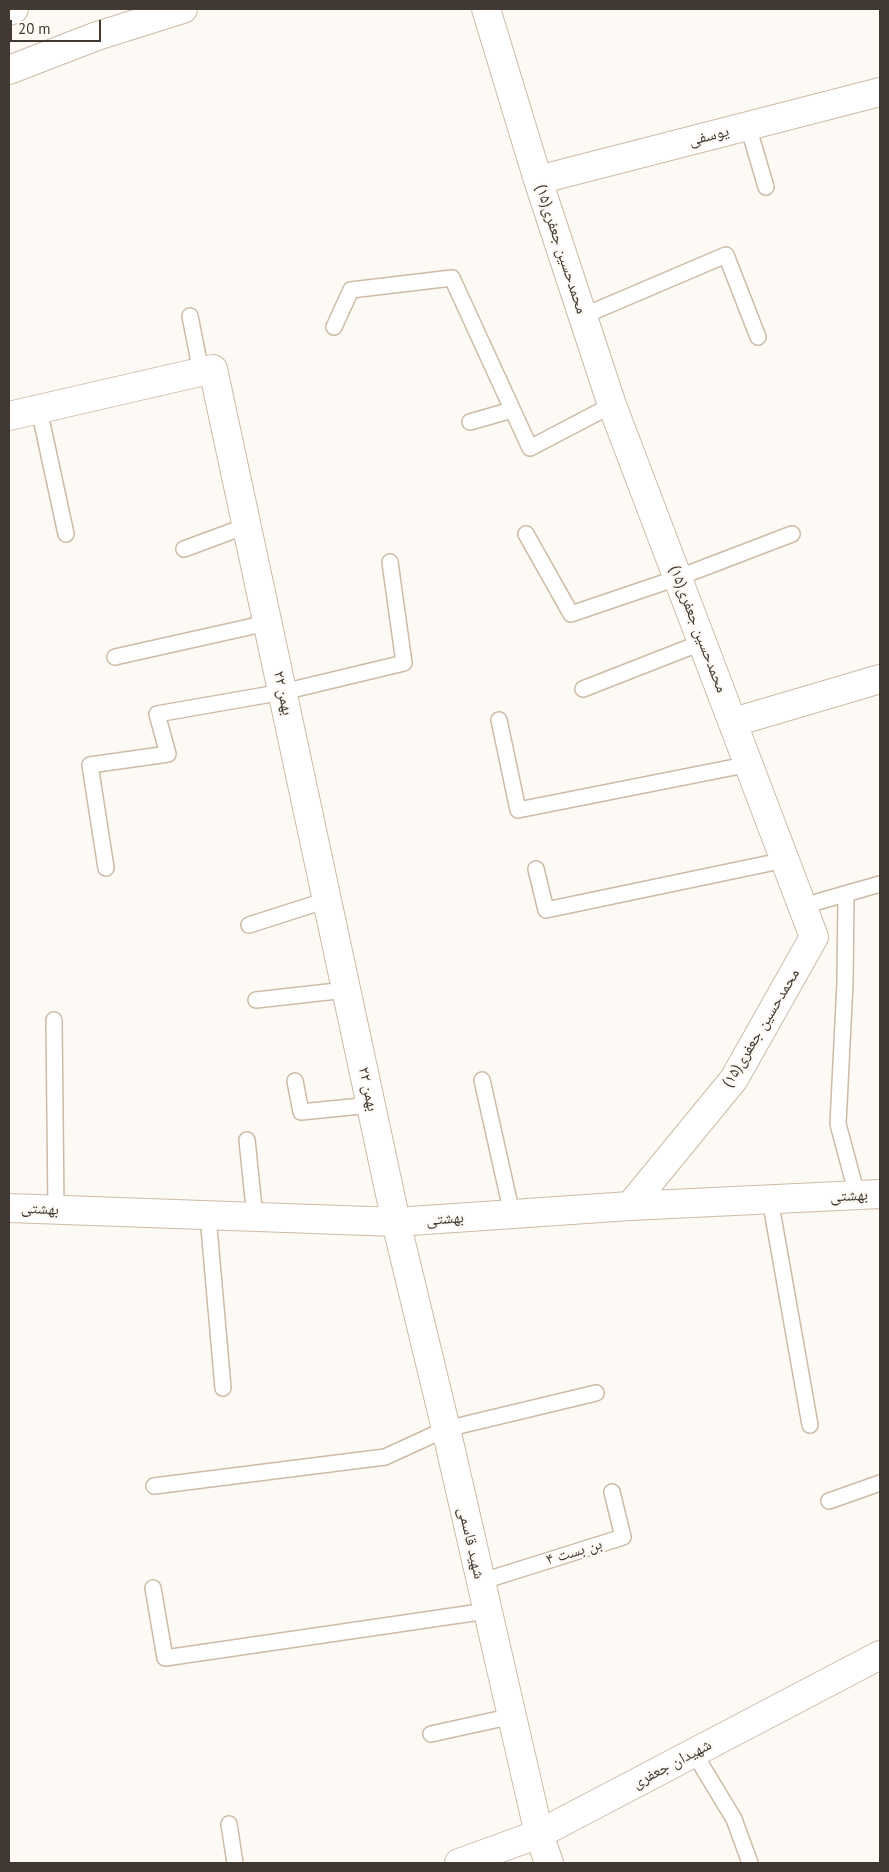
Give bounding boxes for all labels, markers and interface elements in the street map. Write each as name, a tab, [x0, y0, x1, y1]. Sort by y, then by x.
scale bar	[12, 10, 104, 42]
text: 20 m	[18, 19, 51, 38]
street label: یوسفی	[687, 122, 731, 150]
street label: محمدحسین جعفری(۱۵)	[531, 182, 591, 316]
street label: محمدحسین جعفری(۱۵)	[665, 563, 731, 695]
street label: ۲۲ بهمن	[269, 669, 297, 717]
street label: محمدحسین جعفری(۱۵)	[718, 965, 804, 1091]
street label: ۲۲ بهمن	[354, 1065, 382, 1113]
street label: بهشتی	[830, 1185, 868, 1207]
street label: بهشتی	[21, 1198, 59, 1220]
street label: بهشتی	[425, 1208, 465, 1230]
street label: شهید قاسمی	[453, 1505, 489, 1581]
street label: بن بست ۴	[544, 1534, 604, 1570]
street label: شهیدان جعفری	[629, 1735, 715, 1793]

